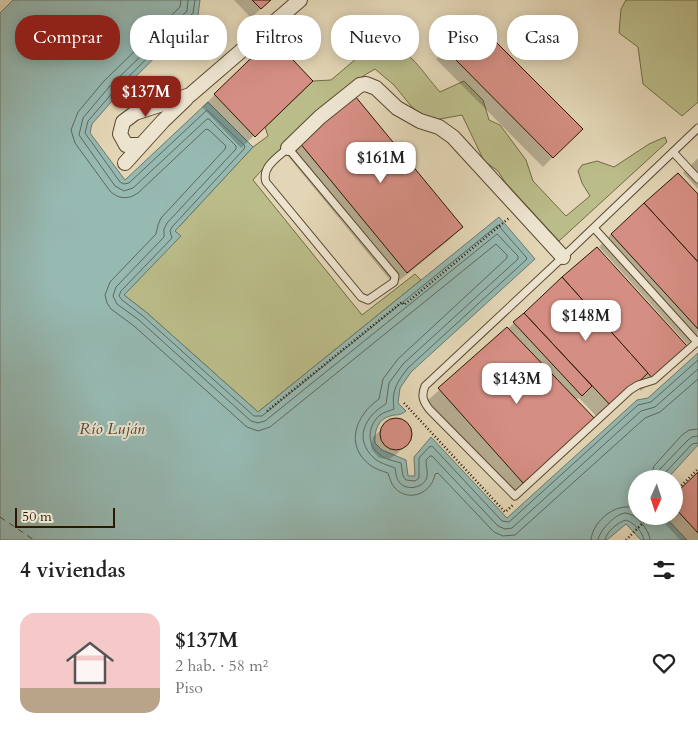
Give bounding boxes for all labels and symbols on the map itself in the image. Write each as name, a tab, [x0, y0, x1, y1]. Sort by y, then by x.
pin: $137M	[111, 76, 181, 118]
pin: $161M	[346, 142, 416, 184]
pin: $148M	[551, 300, 621, 342]
pin: $143M	[482, 362, 552, 405]
water label: Río Luján	[79, 418, 145, 440]
north arrow	[628, 470, 682, 525]
scale bar	[15, 505, 115, 528]

